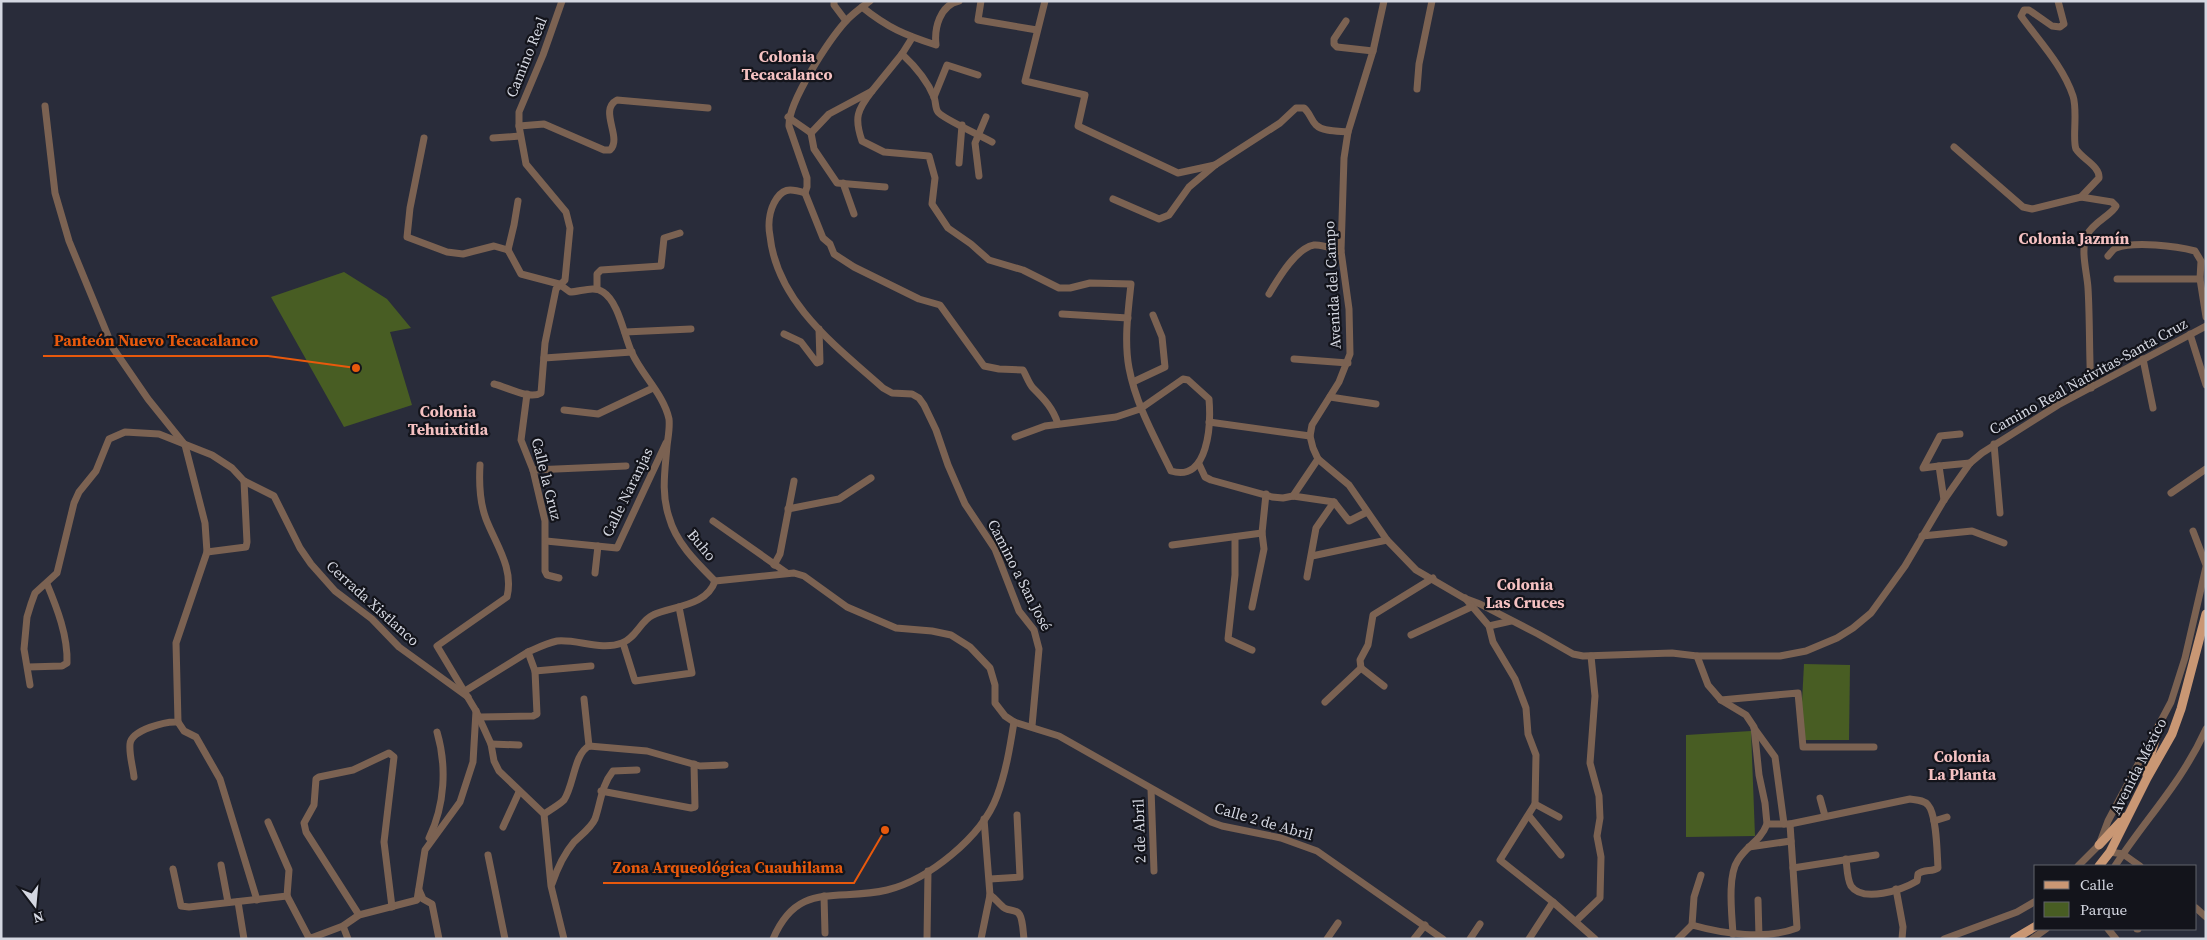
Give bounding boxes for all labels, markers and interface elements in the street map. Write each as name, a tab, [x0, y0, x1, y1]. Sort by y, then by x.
street label: Camino Real	[500, 13, 552, 100]
district label: Colonia Tecacalanco	[742, 45, 832, 85]
street label: Avenida del Campo	[1318, 220, 1346, 350]
district label: Colonia Jazmín	[2019, 227, 2130, 249]
street label: Camino Real Nativitas-Santa Cruz	[1985, 313, 2191, 439]
callout: Panteón Nuevo Tecacalanco	[43, 325, 268, 356]
text: Panteón Nuevo Tecacalanco	[54, 329, 258, 351]
district label: Colonia Tehuixtitla	[408, 400, 489, 440]
street label: Calle la Cruz	[527, 436, 567, 522]
street label: Calle Naranjas	[596, 444, 658, 540]
street label: Camino a San José	[983, 516, 1057, 635]
street label: Buho	[683, 525, 721, 565]
street label: Cerrada Xistlanco	[322, 555, 424, 651]
district label: Colonia Las Cruces	[1485, 573, 1565, 613]
street label: Avenida México	[2105, 714, 2171, 818]
district label: Colonia La Planta	[1928, 745, 1997, 785]
street label: Calle 2 de Abril	[1212, 797, 1316, 845]
street label: 2 de Abril	[1127, 798, 1151, 864]
callout: Zona Arqueológica Cuauhilama	[603, 852, 854, 883]
text: Zona Arqueológica Cuauhilama	[613, 856, 844, 878]
legend	[2034, 865, 2197, 930]
text: Calle	[2080, 874, 2114, 895]
north arrow	[10, 880, 60, 930]
text: Parque	[2080, 899, 2128, 920]
text: N	[31, 906, 46, 929]

